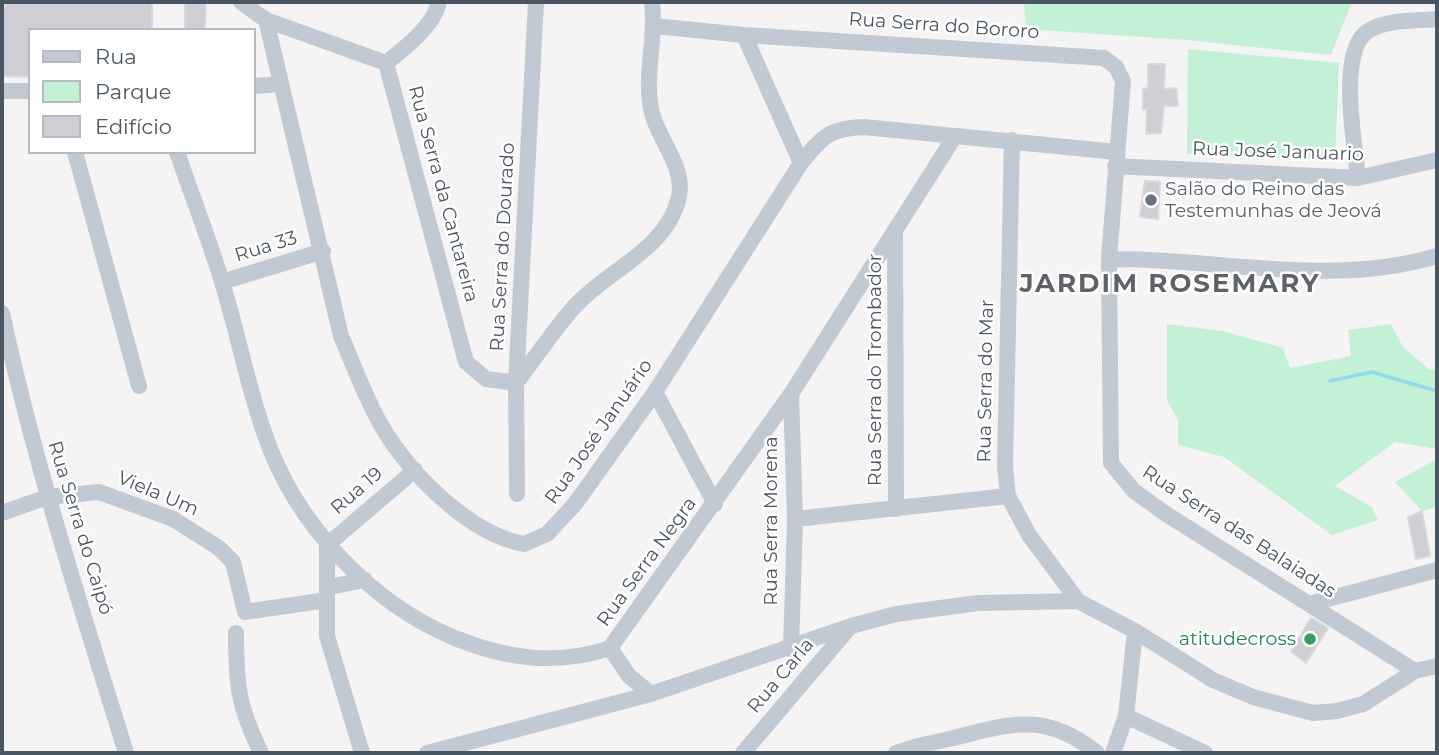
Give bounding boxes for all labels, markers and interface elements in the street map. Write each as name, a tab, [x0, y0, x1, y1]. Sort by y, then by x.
street label: Rua Serra do Bororo	[848, 8, 1040, 44]
legend	[28, 28, 256, 154]
text: Rua	[95, 44, 137, 69]
text: Parque	[95, 79, 171, 104]
street label: Rua Serra da Cantareira	[403, 83, 483, 305]
text: Edifício	[95, 114, 172, 139]
street label: Rua José Januario	[1192, 138, 1364, 166]
street label: Rua Serra do Dourado	[486, 142, 520, 352]
place label: Salão do Reino das Testemunhas de Jeová	[1165, 178, 1382, 222]
marker: Salão do Reino das Testemunhas de Jeová	[1143, 192, 1159, 208]
street label: Rua 33	[232, 227, 300, 267]
street label: Rua Serra do Trombador	[864, 254, 886, 486]
district label: JARDIM ROSEMARY	[1021, 268, 1319, 300]
street label: Rua Serra do Mar	[973, 299, 999, 463]
street label: Rua José Januário	[540, 355, 658, 509]
street label: Rua Serra Morena	[760, 436, 782, 606]
street label: Rua Serra do Caipó	[43, 438, 117, 618]
street label: Rua Serra das Balaiadas	[1138, 461, 1340, 603]
street label: Rua 19	[326, 462, 388, 520]
street label: Viela Um	[114, 467, 202, 521]
street label: Rua Serra Negra	[592, 493, 702, 631]
place label: atitudecross	[1179, 628, 1296, 650]
marker: atitudecross	[1302, 631, 1318, 647]
street label: Rua Carla	[743, 634, 819, 718]

